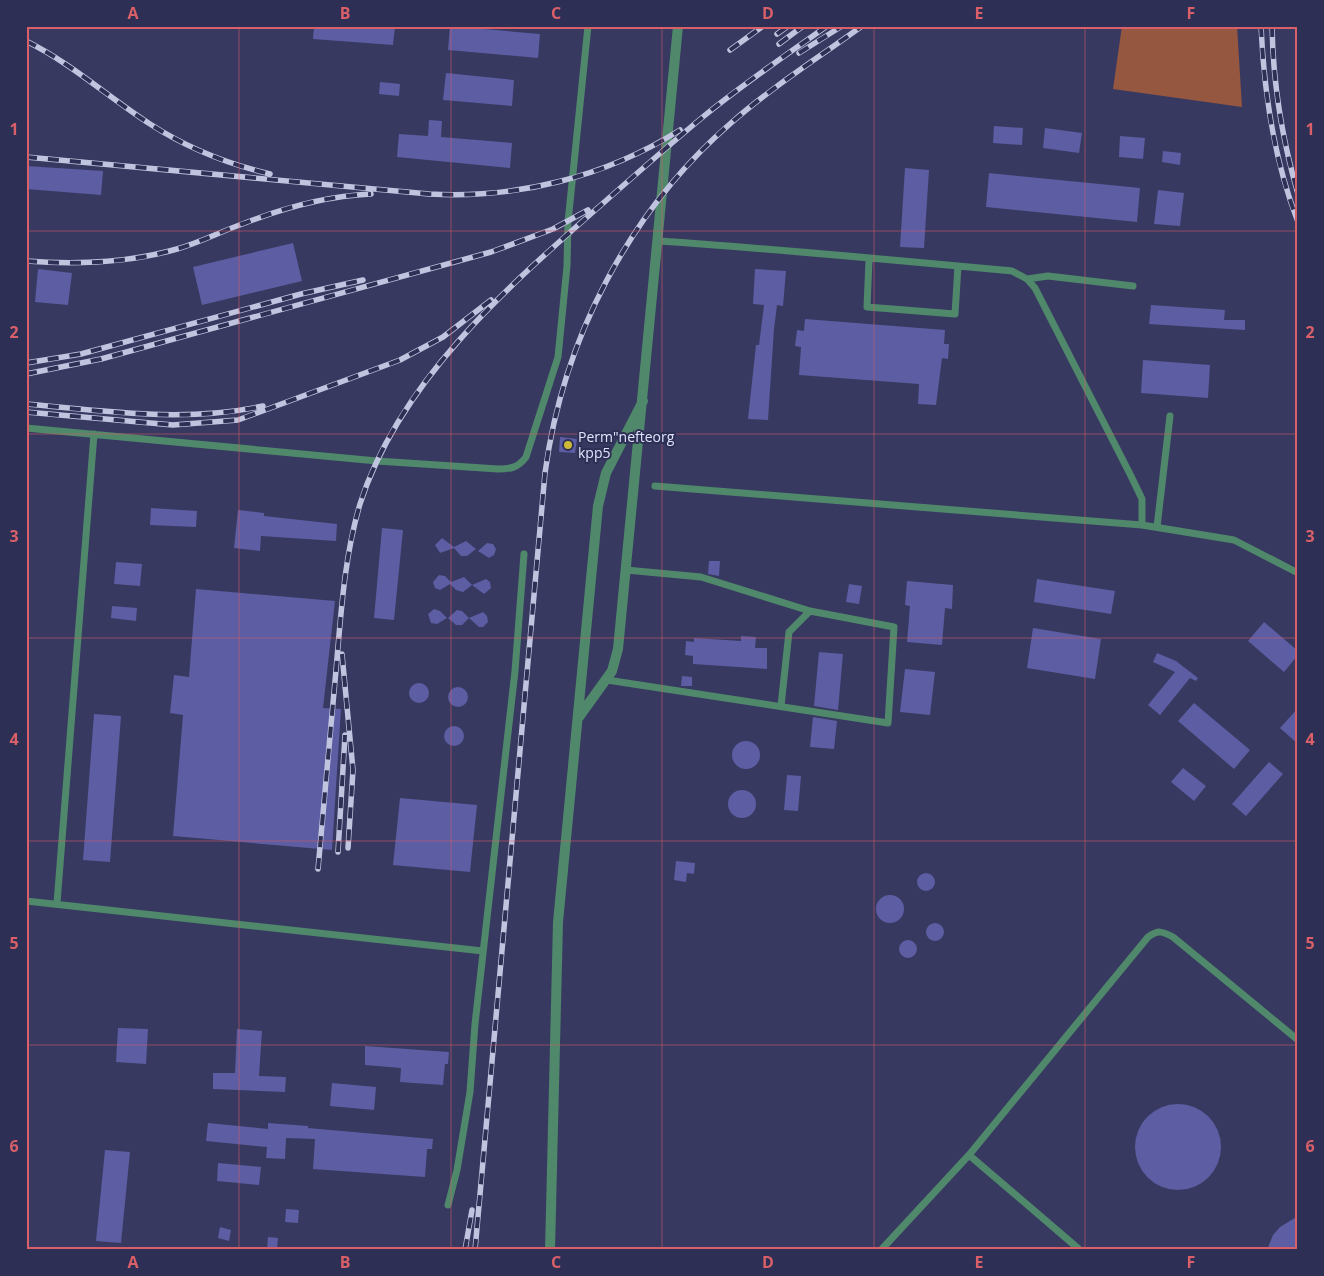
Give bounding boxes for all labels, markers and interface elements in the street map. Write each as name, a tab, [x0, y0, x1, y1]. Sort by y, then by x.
text: A	[127, 2, 139, 24]
text: B	[340, 2, 350, 24]
text: C	[551, 2, 561, 24]
text: D	[762, 2, 774, 24]
text: E	[975, 2, 984, 24]
text: F	[1187, 2, 1195, 24]
text: 1	[9, 118, 19, 140]
text: 1	[1305, 118, 1315, 140]
text: 2	[9, 321, 19, 343]
text: 2	[1305, 321, 1315, 343]
place label: Perm"nefteorg kpp5	[578, 427, 675, 462]
marker: Perm"nefteorg kpp5	[562, 439, 574, 451]
text: 3	[9, 525, 19, 547]
text: 3	[1305, 525, 1315, 547]
text: 4	[9, 728, 19, 750]
text: 4	[1305, 728, 1315, 750]
text: 5	[9, 932, 19, 954]
text: 5	[1305, 932, 1315, 954]
text: 6	[9, 1135, 19, 1157]
text: 6	[1305, 1135, 1315, 1157]
text: A	[127, 1251, 139, 1273]
text: B	[340, 1251, 350, 1273]
text: C	[551, 1251, 561, 1273]
text: D	[762, 1251, 774, 1273]
text: E	[975, 1251, 984, 1273]
text: F	[1187, 1251, 1195, 1273]

